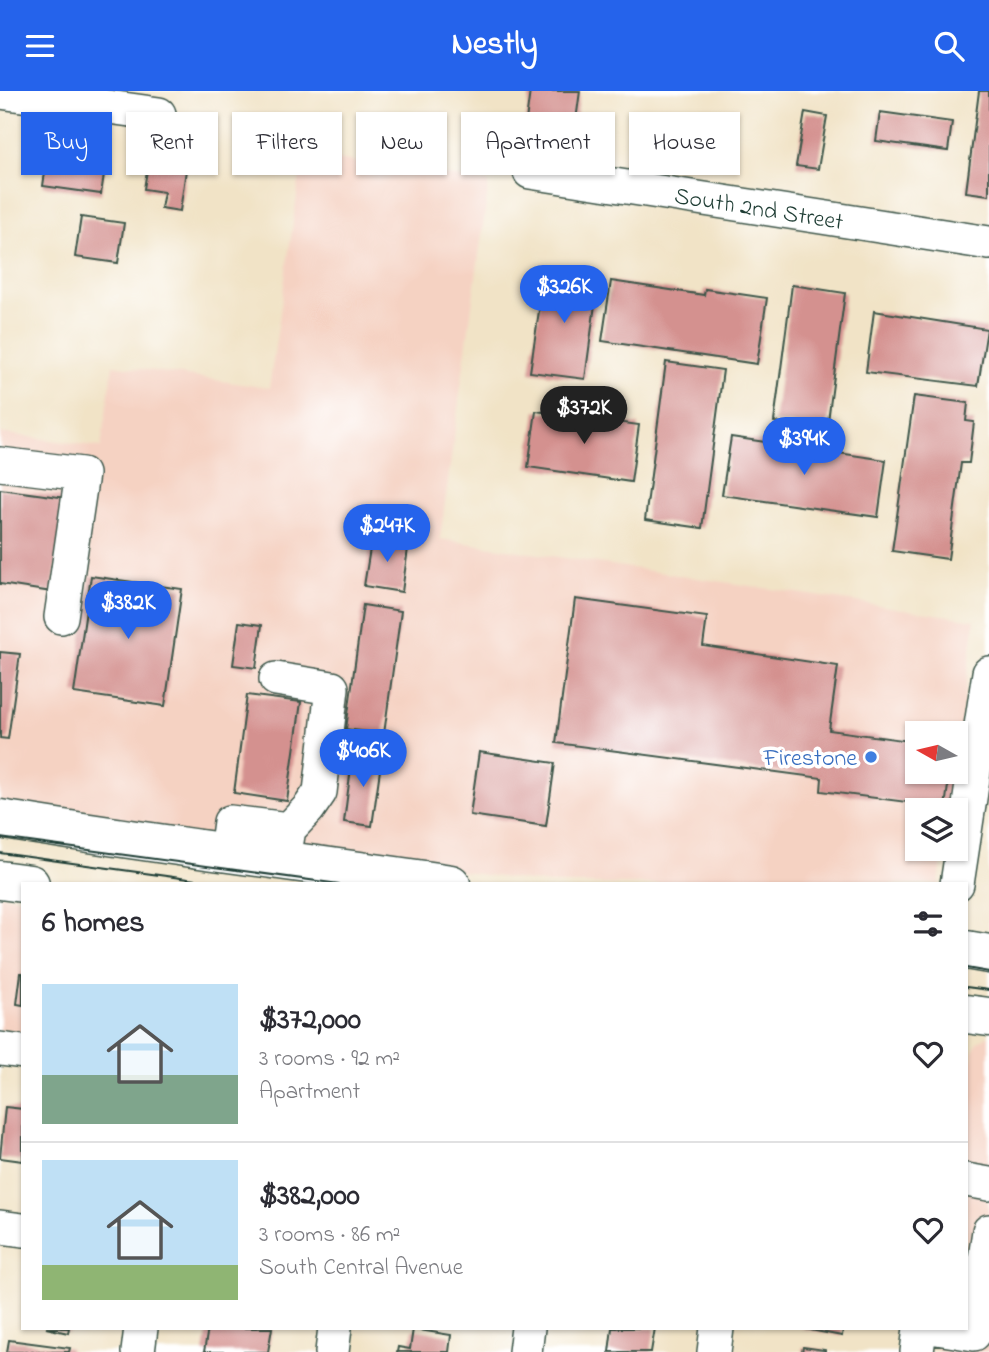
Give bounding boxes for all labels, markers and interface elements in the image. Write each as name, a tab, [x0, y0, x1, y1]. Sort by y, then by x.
text: Nestly	[451, 22, 538, 69]
icon: menu	[21, 27, 59, 65]
icon: search	[930, 27, 968, 65]
chip: Buy	[21, 112, 112, 175]
chip: Rent	[126, 112, 218, 175]
chip: Filters	[232, 112, 342, 175]
chip: New	[356, 112, 447, 175]
chip: Apartment	[461, 112, 615, 175]
chip: House	[629, 112, 740, 175]
street label: South 2nd Street	[672, 180, 846, 241]
pin: $326K	[515, 265, 613, 325]
text: $326K	[536, 271, 592, 304]
pin: $372K	[535, 387, 633, 446]
text: $372K	[556, 392, 612, 425]
pin: $394K	[755, 417, 853, 477]
text: $394K	[779, 423, 829, 456]
pin: $247K	[338, 505, 436, 564]
text: $247K	[359, 510, 415, 543]
pin: $382K	[79, 581, 177, 641]
text: $382K	[101, 587, 155, 620]
north arrow	[905, 721, 968, 784]
map controls	[905, 721, 968, 861]
pin: $406K	[314, 729, 412, 789]
text: $406K	[336, 735, 390, 768]
place label: Firestone	[763, 742, 857, 777]
marker: Firestone	[863, 749, 879, 765]
button: layers	[905, 798, 968, 861]
text: 6 homes	[42, 902, 145, 946]
icon: filters	[909, 905, 947, 943]
text: $372,000	[259, 999, 361, 1043]
icon: home	[98, 1012, 182, 1096]
icon: heart	[909, 1035, 947, 1073]
text: 3 rooms · 92 m²	[259, 1043, 400, 1076]
text: Apartment	[259, 1076, 360, 1109]
text: $382,000	[259, 1175, 360, 1219]
icon: home	[98, 1188, 182, 1272]
icon: heart	[909, 1211, 947, 1249]
text: 3 rooms · 86 m²	[259, 1219, 400, 1252]
text: South Central Avenue	[259, 1252, 463, 1285]

